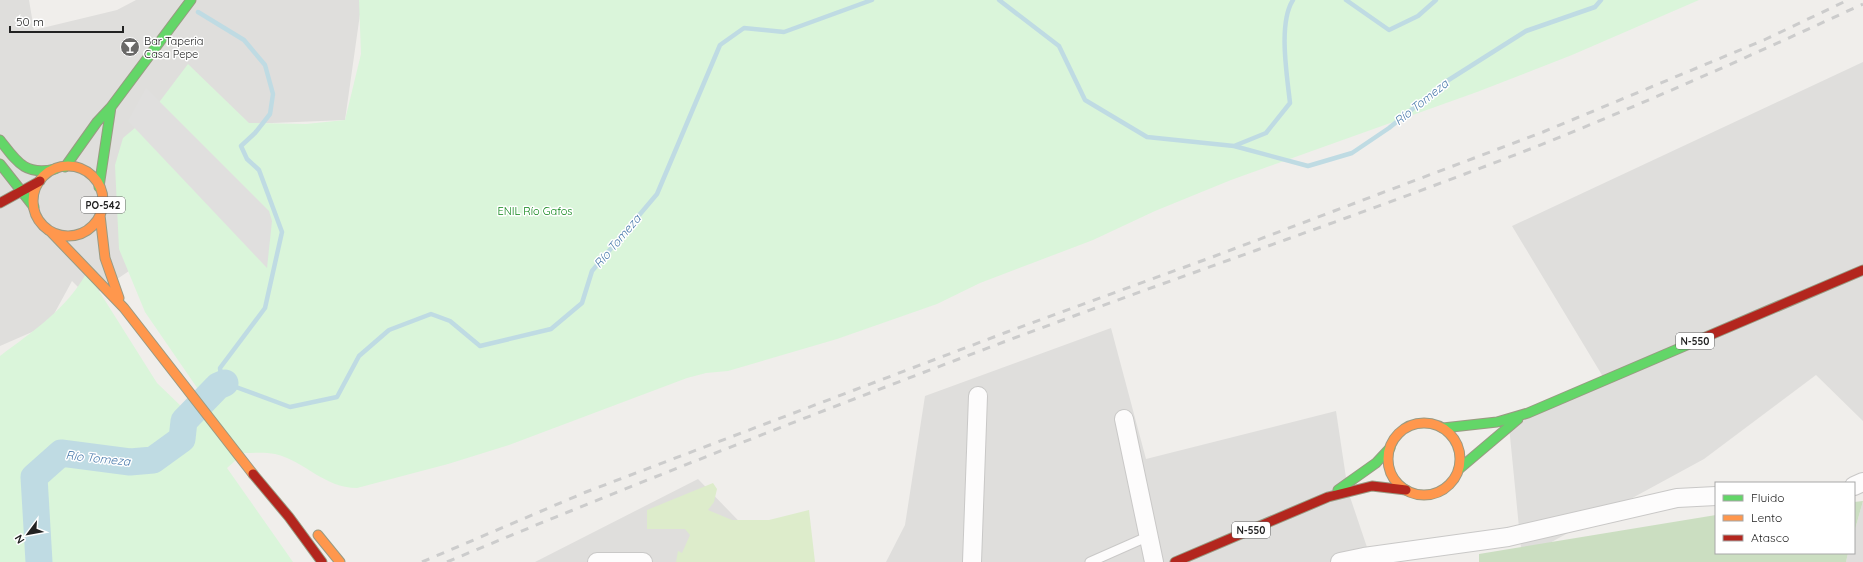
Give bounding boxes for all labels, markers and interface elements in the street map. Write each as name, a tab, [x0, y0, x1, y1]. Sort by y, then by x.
scale bar	[10, 8, 123, 34]
text: 50 m	[16, 14, 44, 29]
place label: Bar Taperia Casa Pepe	[144, 34, 203, 61]
bar icon: Bar Taperia Casa Pepe	[119, 36, 141, 58]
water label: Río Tomeza	[1391, 75, 1452, 128]
road number: PO-542	[81, 197, 125, 213]
park label: ENIL Río Gafos	[497, 204, 573, 218]
water label: Río Tomeza	[590, 211, 644, 271]
road number: N-550	[1676, 333, 1714, 349]
water label: Río Tomeza	[65, 447, 132, 469]
legend	[1715, 482, 1855, 554]
text: Fluido	[1751, 490, 1784, 505]
text: Lento	[1751, 510, 1782, 525]
north arrow	[8, 514, 48, 554]
road number: N-550	[1232, 522, 1270, 538]
text: Atasco	[1751, 530, 1789, 545]
text: N	[11, 532, 28, 546]

